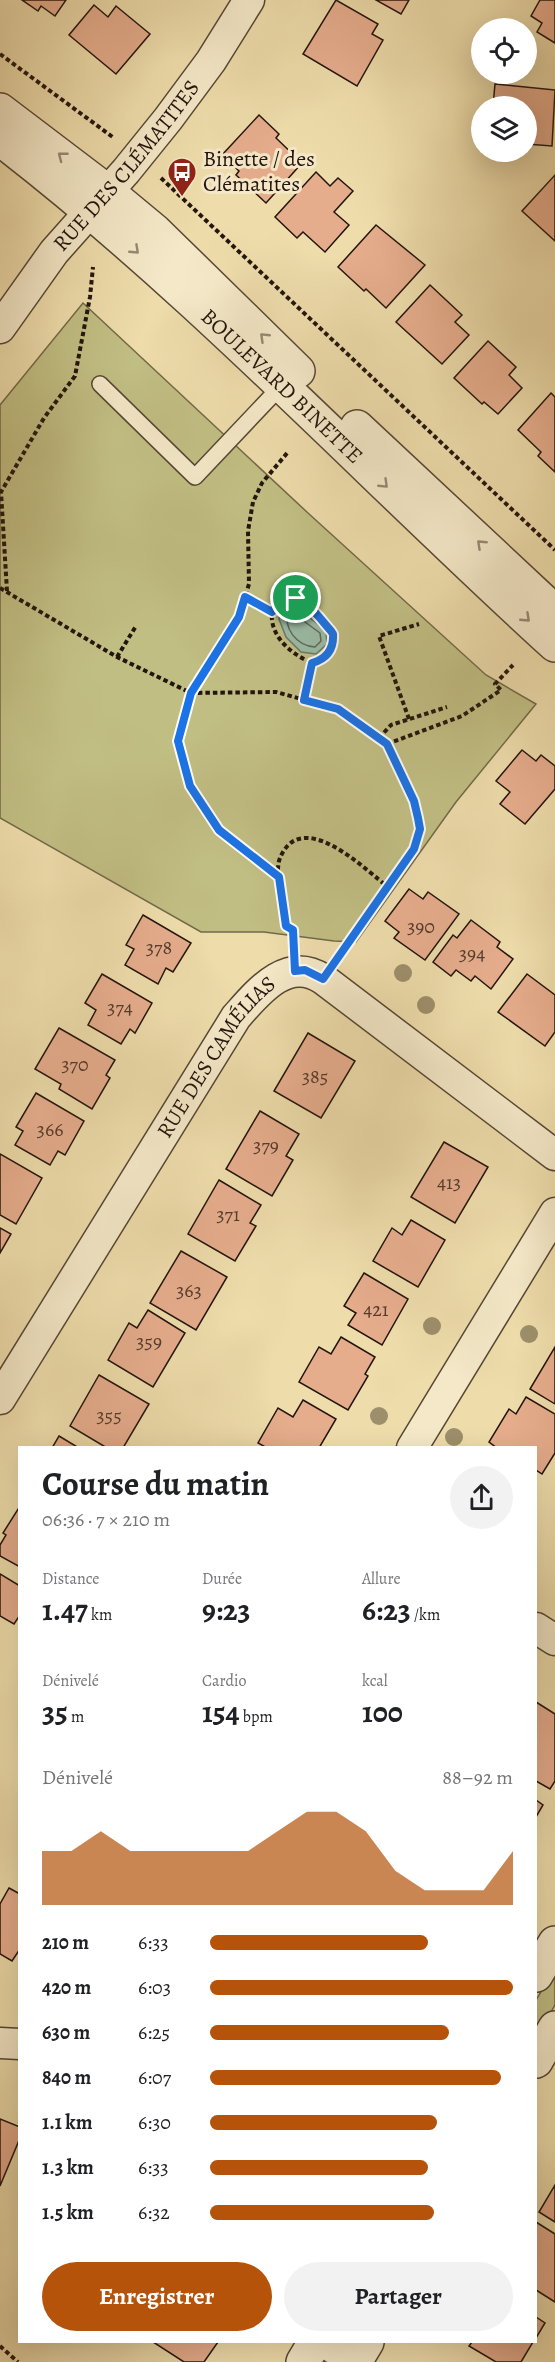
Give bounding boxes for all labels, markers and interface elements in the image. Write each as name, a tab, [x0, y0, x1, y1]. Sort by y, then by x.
map controls	[471, 18, 537, 162]
button: locate	[471, 18, 537, 84]
street label: RUE DES CLÉMATITES	[46, 74, 207, 258]
button: layers	[471, 96, 537, 162]
place label: Binette / des Clématites	[203, 144, 315, 199]
one-way arrow	[58, 153, 69, 164]
bus stop icon: Binette / des Clématites	[166, 156, 198, 198]
one-way arrow	[128, 243, 139, 254]
street label: BOULEVARD BINETTE	[194, 302, 369, 470]
one-way arrow	[261, 334, 272, 345]
one-way arrow	[376, 477, 387, 488]
one-way arrow	[478, 540, 488, 551]
pin	[270, 572, 321, 623]
icon: arrive	[279, 581, 312, 614]
one-way arrow	[519, 611, 529, 622]
house number: 390	[407, 913, 435, 940]
house number: 378	[146, 934, 172, 961]
house number: 394	[459, 940, 485, 967]
street label: RUE DES CAMÉLIAS	[150, 969, 282, 1144]
house number: 374	[107, 994, 133, 1021]
house number: 370	[61, 1051, 89, 1078]
house number: 385	[302, 1063, 328, 1090]
house number: 366	[37, 1116, 63, 1143]
house number: 379	[253, 1132, 279, 1159]
house number: 413	[437, 1169, 461, 1196]
house number: 371	[216, 1201, 240, 1228]
house number: 363	[176, 1277, 202, 1304]
house number: 421	[363, 1296, 389, 1323]
house number: 359	[136, 1328, 162, 1355]
house number: 355	[96, 1402, 122, 1429]
text: Course du matin	[42, 1461, 269, 1506]
button: share	[450, 1466, 513, 1529]
text: 06:36 · 7 × 210 m	[42, 1506, 170, 1533]
text: Distance	[42, 1568, 99, 1590]
text: Durée	[202, 1568, 242, 1590]
text: Allure	[362, 1568, 401, 1590]
text: 1.47	[42, 1590, 88, 1630]
text: 9:23	[202, 1590, 250, 1630]
text: 6:23	[362, 1590, 411, 1630]
text: km	[88, 1604, 112, 1626]
text: /km	[411, 1604, 440, 1626]
text: Dénivelé	[42, 1670, 99, 1692]
text: Cardio	[202, 1670, 247, 1692]
text: kcal	[362, 1670, 388, 1692]
text: 35	[42, 1692, 68, 1732]
text: 154	[202, 1692, 240, 1732]
text: 100	[362, 1692, 403, 1732]
text: m	[68, 1706, 84, 1728]
text: bpm	[240, 1706, 273, 1728]
text: Dénivelé	[42, 1764, 113, 1791]
text: 88–92 m	[442, 1764, 513, 1791]
text: 210 m	[42, 1929, 89, 1956]
text: 6:33	[138, 1929, 169, 1956]
text: 420 m	[42, 1974, 91, 2001]
text: 6:03	[138, 1974, 171, 2001]
text: 630 m	[42, 2019, 90, 2046]
text: 6:25	[138, 2019, 170, 2046]
text: 840 m	[42, 2064, 91, 2091]
text: 6:07	[138, 2064, 171, 2091]
text: 1.1 km	[42, 2109, 92, 2136]
text: 6:30	[138, 2109, 171, 2136]
text: 1.3 km	[42, 2154, 94, 2181]
text: 6:33	[138, 2154, 169, 2181]
text: 1.5 km	[42, 2199, 94, 2226]
text: 6:32	[138, 2199, 170, 2226]
button: Enregistrer	[42, 2262, 272, 2331]
button: Partager	[284, 2262, 513, 2331]

